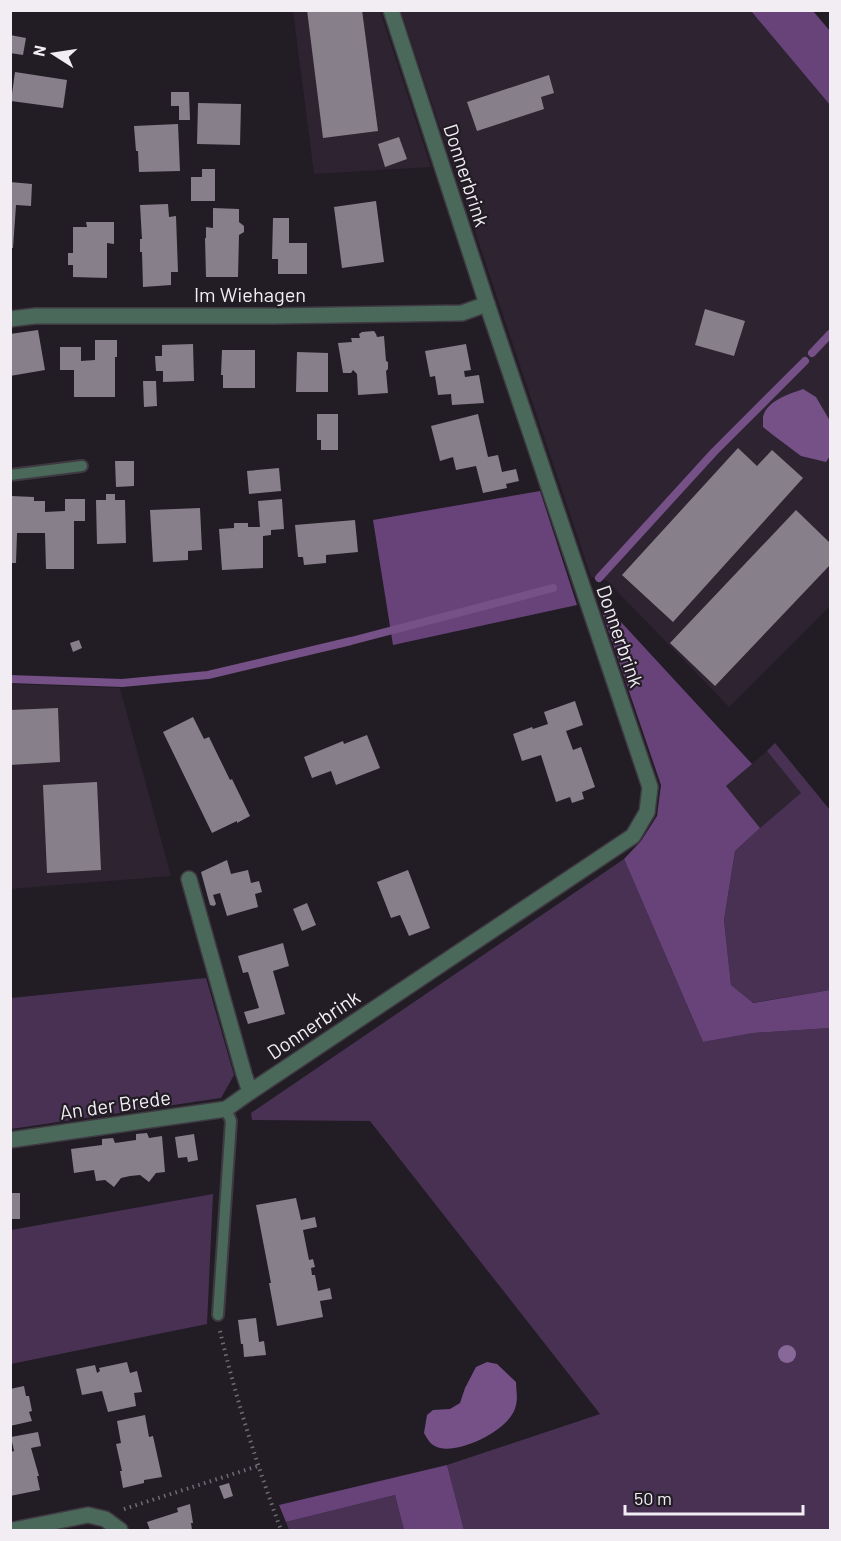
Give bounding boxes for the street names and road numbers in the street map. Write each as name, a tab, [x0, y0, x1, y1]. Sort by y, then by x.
street label: Donnerbrink	[439, 121, 495, 229]
street label: Im Wiehagen	[194, 282, 306, 306]
street label: Donnerbrink	[592, 582, 650, 690]
street label: Donnerbrink	[262, 984, 364, 1064]
street label: An der Brede	[58, 1084, 172, 1124]

